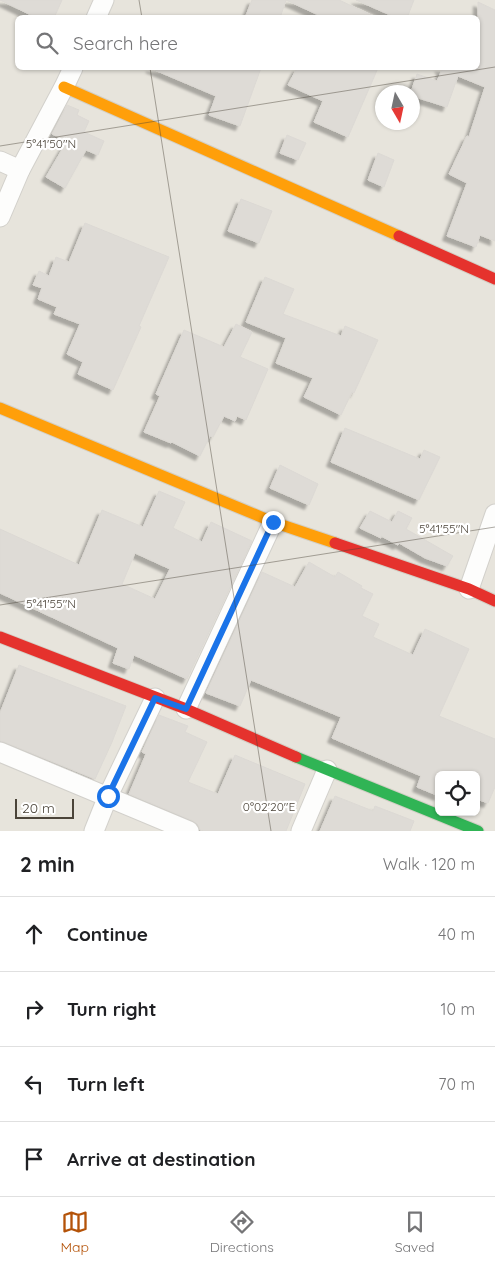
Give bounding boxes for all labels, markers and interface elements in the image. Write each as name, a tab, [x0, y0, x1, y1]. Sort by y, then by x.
search box	[15, 15, 480, 70]
icon: search	[33, 29, 61, 57]
text: Search here	[73, 31, 178, 55]
north arrow	[375, 85, 420, 130]
text: 5°41'50"N	[26, 136, 76, 151]
route end	[262, 511, 285, 534]
text: 5°41'55"N	[419, 521, 469, 536]
text: 5°41'55"N	[26, 596, 76, 611]
map controls	[435, 771, 480, 816]
button: locate	[435, 771, 480, 816]
route start	[97, 785, 120, 808]
scale bar	[15, 796, 74, 819]
text: 20 m	[22, 799, 55, 817]
text: 0°02'20"E	[243, 799, 295, 814]
text: 2 min	[20, 851, 75, 877]
text: Walk · 120 m	[383, 854, 475, 874]
icon: ahead	[20, 920, 48, 948]
text: Continue	[67, 922, 148, 946]
text: 40 m	[438, 924, 475, 944]
icon: right	[20, 995, 48, 1023]
text: Turn right	[67, 997, 156, 1021]
text: 10 m	[441, 999, 475, 1019]
icon: left	[20, 1070, 48, 1098]
text: Turn left	[67, 1072, 145, 1096]
text: 70 m	[438, 1074, 475, 1094]
icon: arrive	[20, 1145, 48, 1173]
text: Arrive at destination	[67, 1147, 256, 1171]
tab: Map	[60, 1208, 89, 1256]
tab: Directions	[210, 1208, 274, 1256]
tab: Saved	[395, 1208, 435, 1256]

